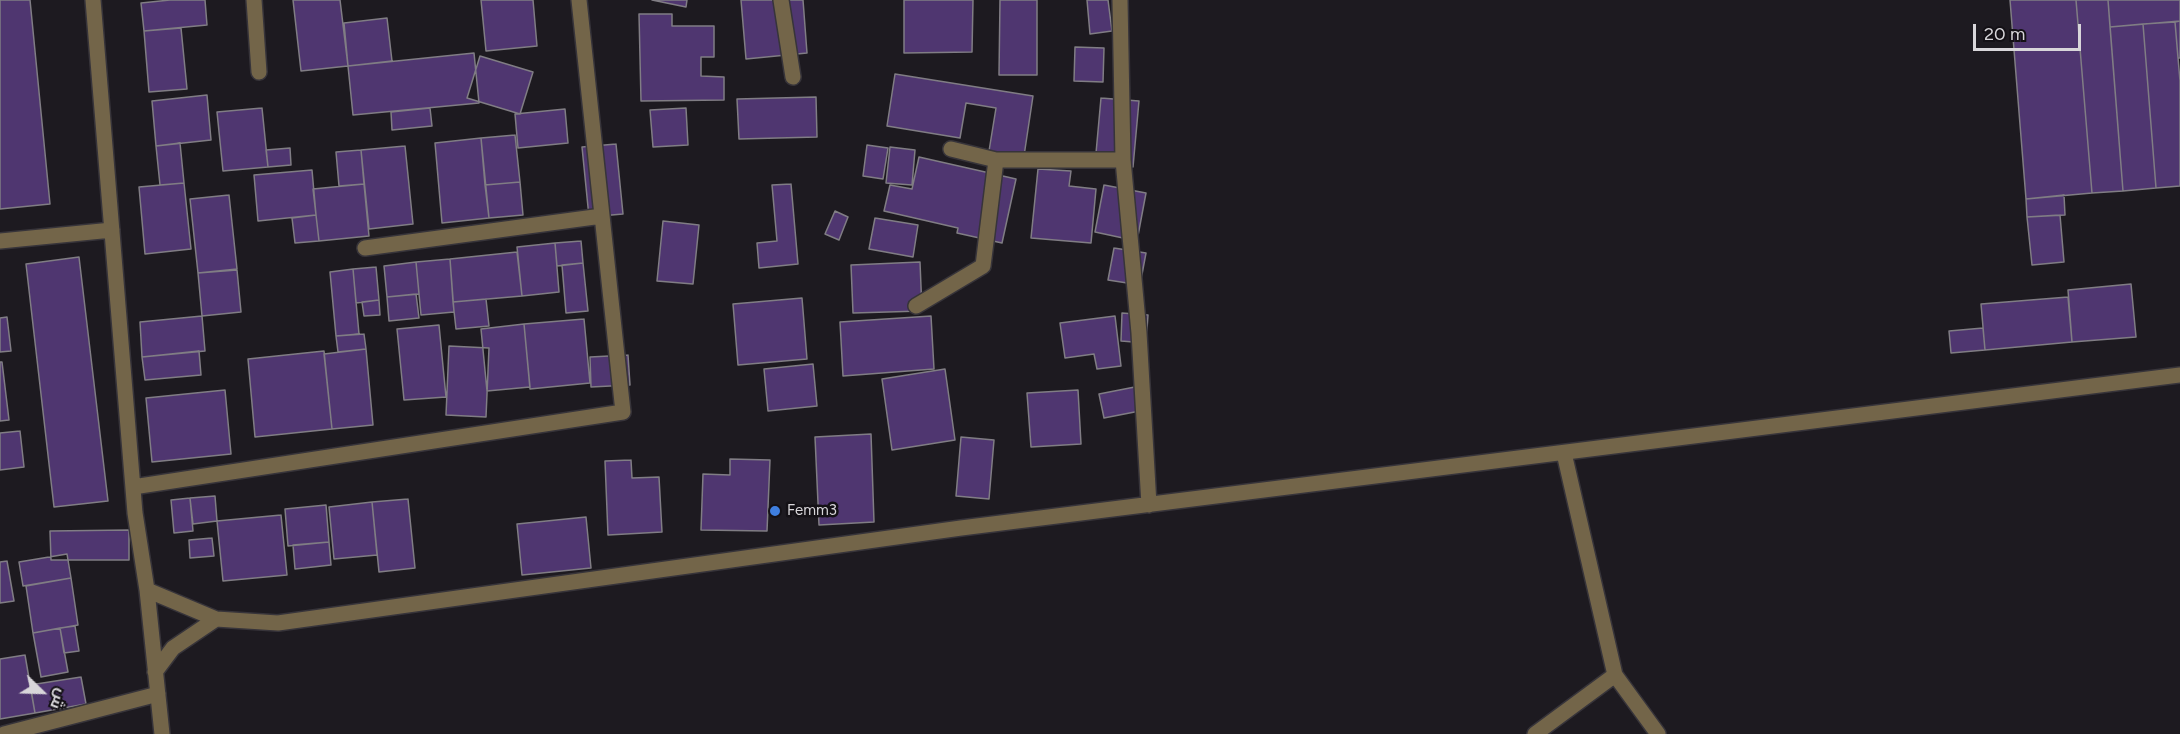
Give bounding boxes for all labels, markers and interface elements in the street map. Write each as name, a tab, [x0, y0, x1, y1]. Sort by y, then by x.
scale bar	[1976, 12, 2084, 50]
text: 20 m	[1984, 23, 2025, 45]
place label: Femm3	[787, 502, 837, 520]
marker: Femm3	[768, 504, 782, 518]
north arrow	[12, 662, 72, 722]
text: ش	[46, 686, 72, 712]

